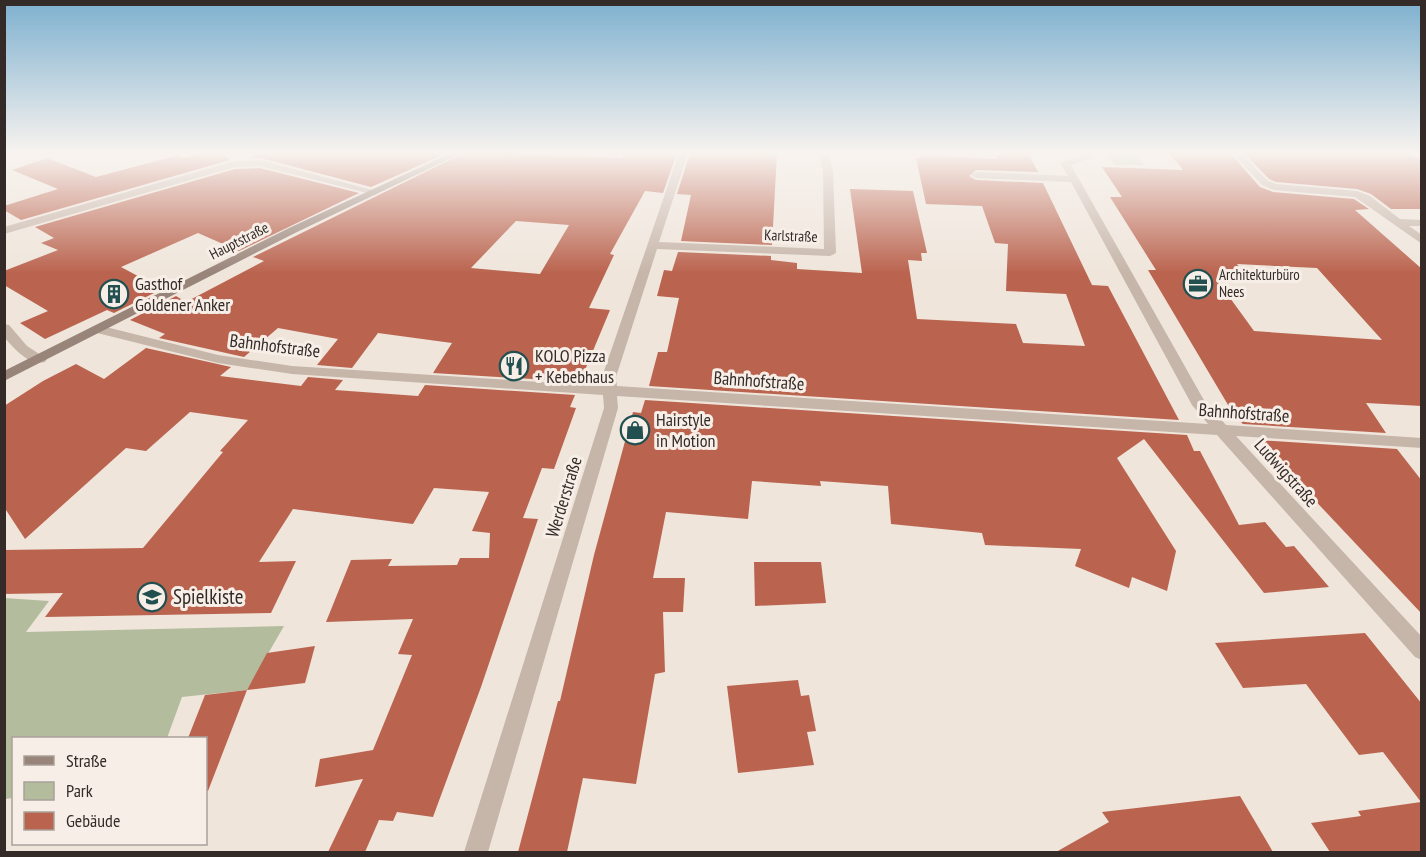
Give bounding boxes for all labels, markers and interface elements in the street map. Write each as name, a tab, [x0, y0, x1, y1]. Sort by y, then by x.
street label: Hauptstraße	[206, 218, 272, 264]
street label: Karlstraße	[764, 225, 818, 246]
place label: Architekturbüro Nees	[1219, 265, 1300, 301]
office icon: Architekturbüro Nees	[1182, 268, 1214, 300]
place label: Gasthof Goldener Anker	[135, 272, 230, 316]
building icon: Gasthof Goldener Anker	[98, 278, 130, 310]
street label: Bahnhofstraße	[228, 329, 322, 362]
place label: KOLO Pizza + Kebebhaus	[535, 344, 614, 388]
restaurant icon: KOLO Pizza + Kebebhaus	[498, 350, 530, 382]
street label: Bahnhofstraße	[713, 366, 805, 395]
street label: Bahnhofstraße	[1198, 398, 1290, 427]
place label: Hairstyle in Motion	[656, 408, 715, 452]
shop icon: Hairstyle in Motion	[619, 414, 651, 446]
street label: Ludwigstraße	[1250, 434, 1323, 512]
street label: Werderstraße	[540, 454, 587, 540]
school or university icon: Spielkiste	[136, 581, 168, 613]
place label: Spielkiste	[173, 583, 243, 610]
legend	[12, 737, 207, 845]
text: Straße	[66, 749, 107, 772]
text: Park	[66, 779, 93, 802]
text: Gebäude	[66, 809, 120, 832]

